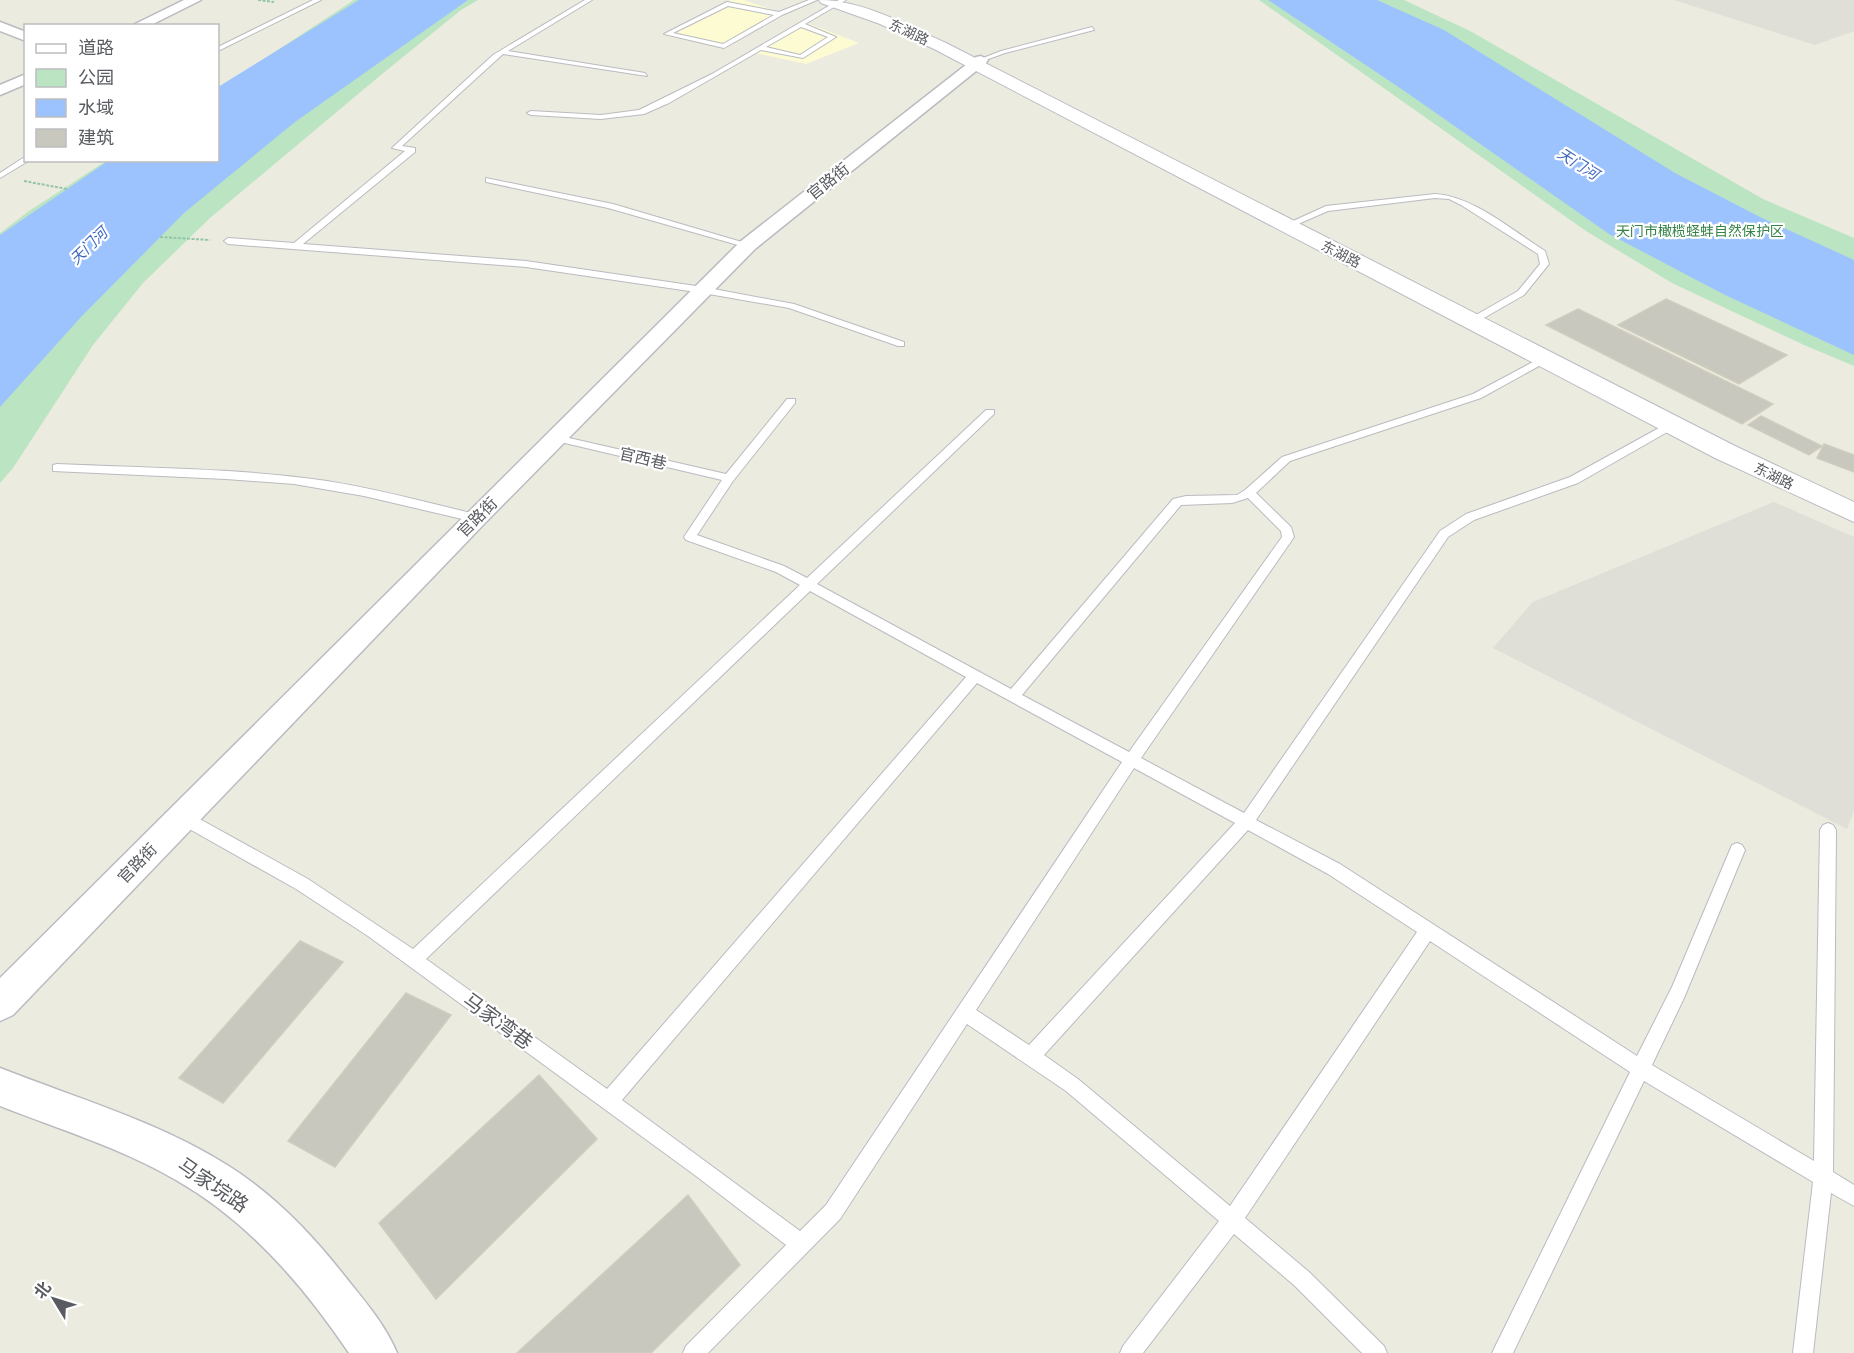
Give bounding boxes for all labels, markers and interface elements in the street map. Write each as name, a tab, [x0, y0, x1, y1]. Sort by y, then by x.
street label: 东湖路	[887, 16, 931, 48]
legend	[24, 24, 219, 162]
text: 道路	[78, 37, 114, 57]
text: 公园	[78, 67, 114, 87]
text: 水域	[78, 97, 114, 117]
text: 建筑	[78, 127, 114, 147]
water label: 天门河	[1555, 144, 1604, 184]
street label: 官路街	[804, 159, 852, 203]
water label: 天门河	[67, 222, 113, 267]
park label: 天门市橄榄蛏蚌自然保护区	[1616, 223, 1784, 239]
street label: 东湖路	[1319, 237, 1363, 271]
street label: 官西巷	[618, 444, 668, 472]
street label: 东湖路	[1752, 460, 1796, 492]
street label: 官路街	[454, 494, 500, 540]
street label: 官路街	[114, 839, 160, 887]
street label: 马家湾巷	[459, 988, 537, 1053]
street label: 马家垸路	[174, 1153, 253, 1216]
north arrow	[24, 1269, 84, 1329]
text: 北	[30, 1278, 54, 1302]

